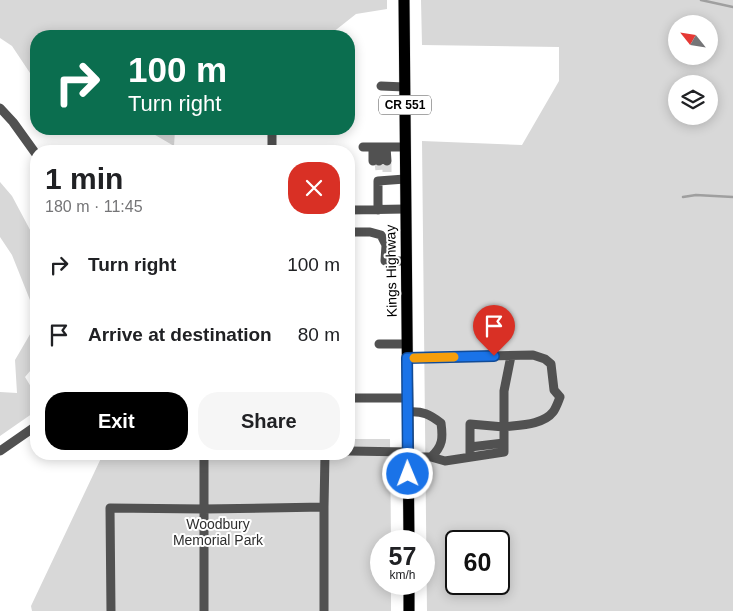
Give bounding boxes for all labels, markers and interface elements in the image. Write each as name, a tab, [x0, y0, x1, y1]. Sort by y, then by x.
north arrow	[668, 15, 718, 65]
map controls	[668, 15, 718, 125]
icon: right	[45, 50, 110, 115]
text: 100 m	[128, 50, 227, 89]
button: layers	[668, 75, 718, 125]
text: Turn right	[128, 91, 221, 116]
road number: CR 551	[379, 96, 431, 114]
text: 1 min	[45, 162, 123, 195]
button: close	[288, 162, 340, 214]
text: 180 m · 11:45	[45, 198, 143, 215]
street label: Kings Highway	[382, 225, 400, 317]
icon: right	[45, 251, 73, 279]
text: Turn right	[88, 254, 176, 275]
text: 100 m	[287, 254, 340, 275]
pin	[473, 305, 515, 356]
icon: arrive	[480, 312, 508, 340]
icon: arrive	[45, 321, 73, 349]
text: Arrive at destination	[88, 324, 272, 345]
text: 80 m	[298, 324, 340, 345]
button: Exit	[45, 392, 188, 450]
button: Share	[198, 392, 340, 450]
position arrow	[381, 447, 433, 499]
park label: Woodbury Memorial Park	[173, 516, 264, 548]
speed limit sign: 60	[445, 530, 510, 595]
text: 57	[389, 542, 416, 570]
text: km/h	[389, 568, 416, 582]

